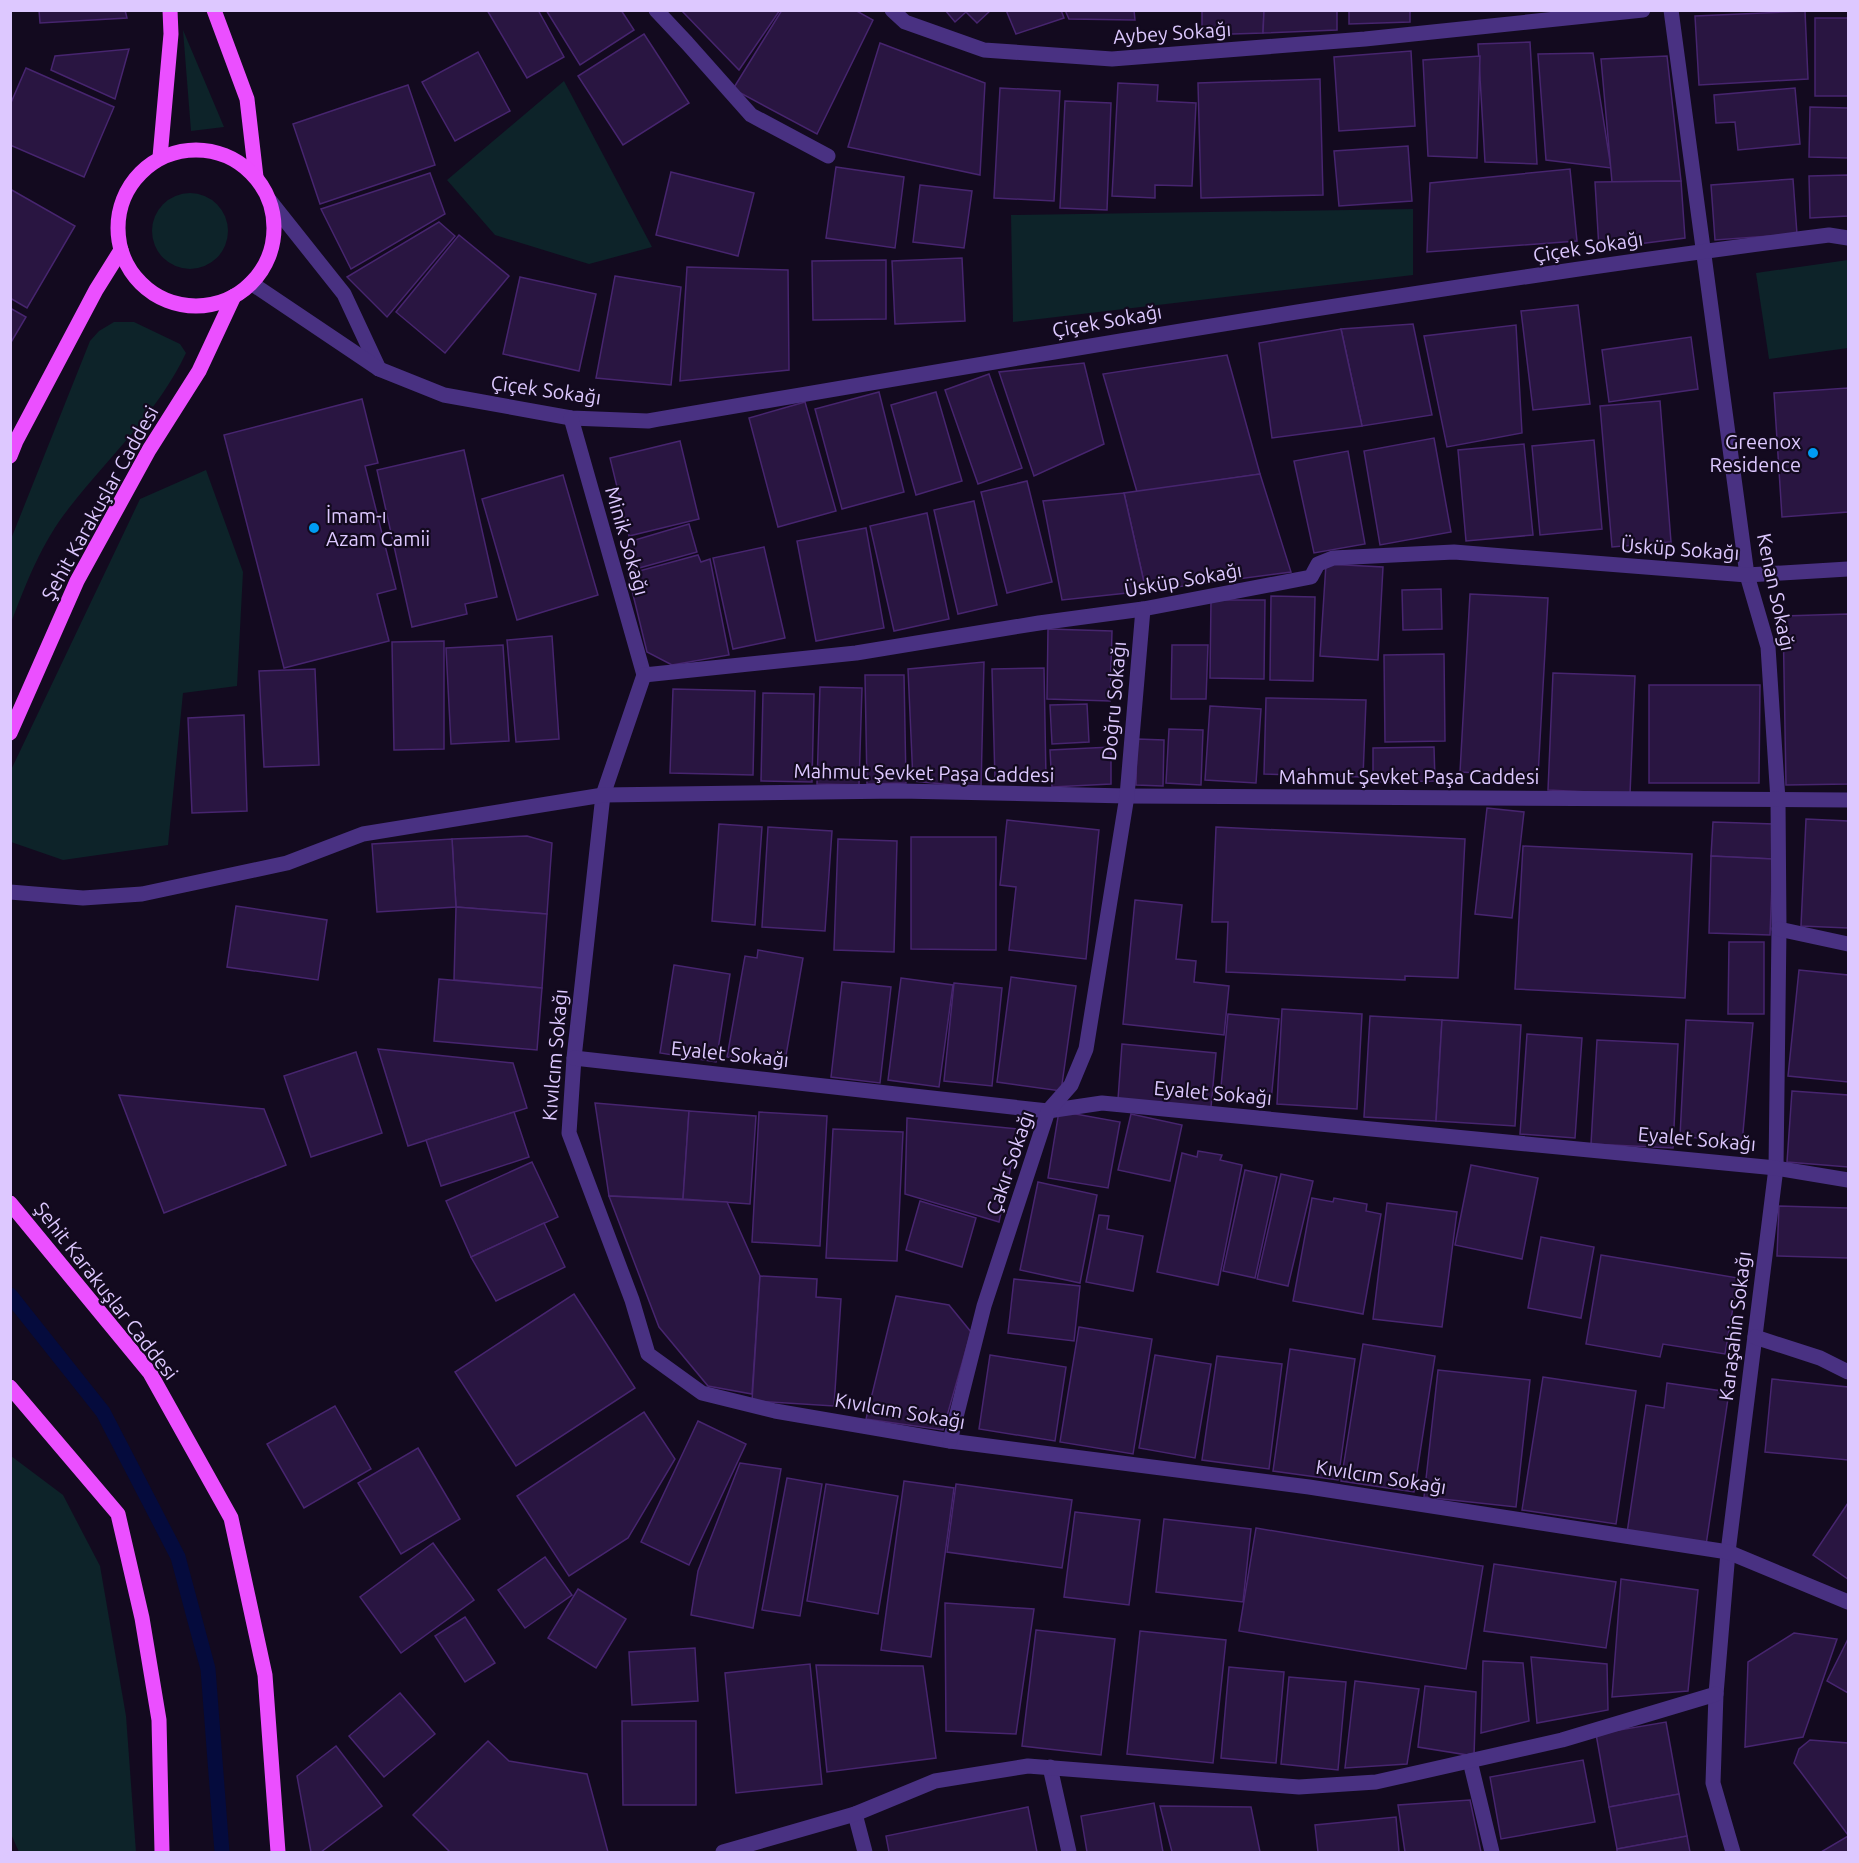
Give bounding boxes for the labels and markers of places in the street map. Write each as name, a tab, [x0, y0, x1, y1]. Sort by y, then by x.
place label: Greenox Residence	[1710, 430, 1801, 476]
marker: Greenox Residence	[1806, 446, 1820, 460]
place label: İmam-ı Azam Camii	[326, 504, 430, 550]
marker: İmam-ı Azam Camii	[307, 521, 321, 535]

